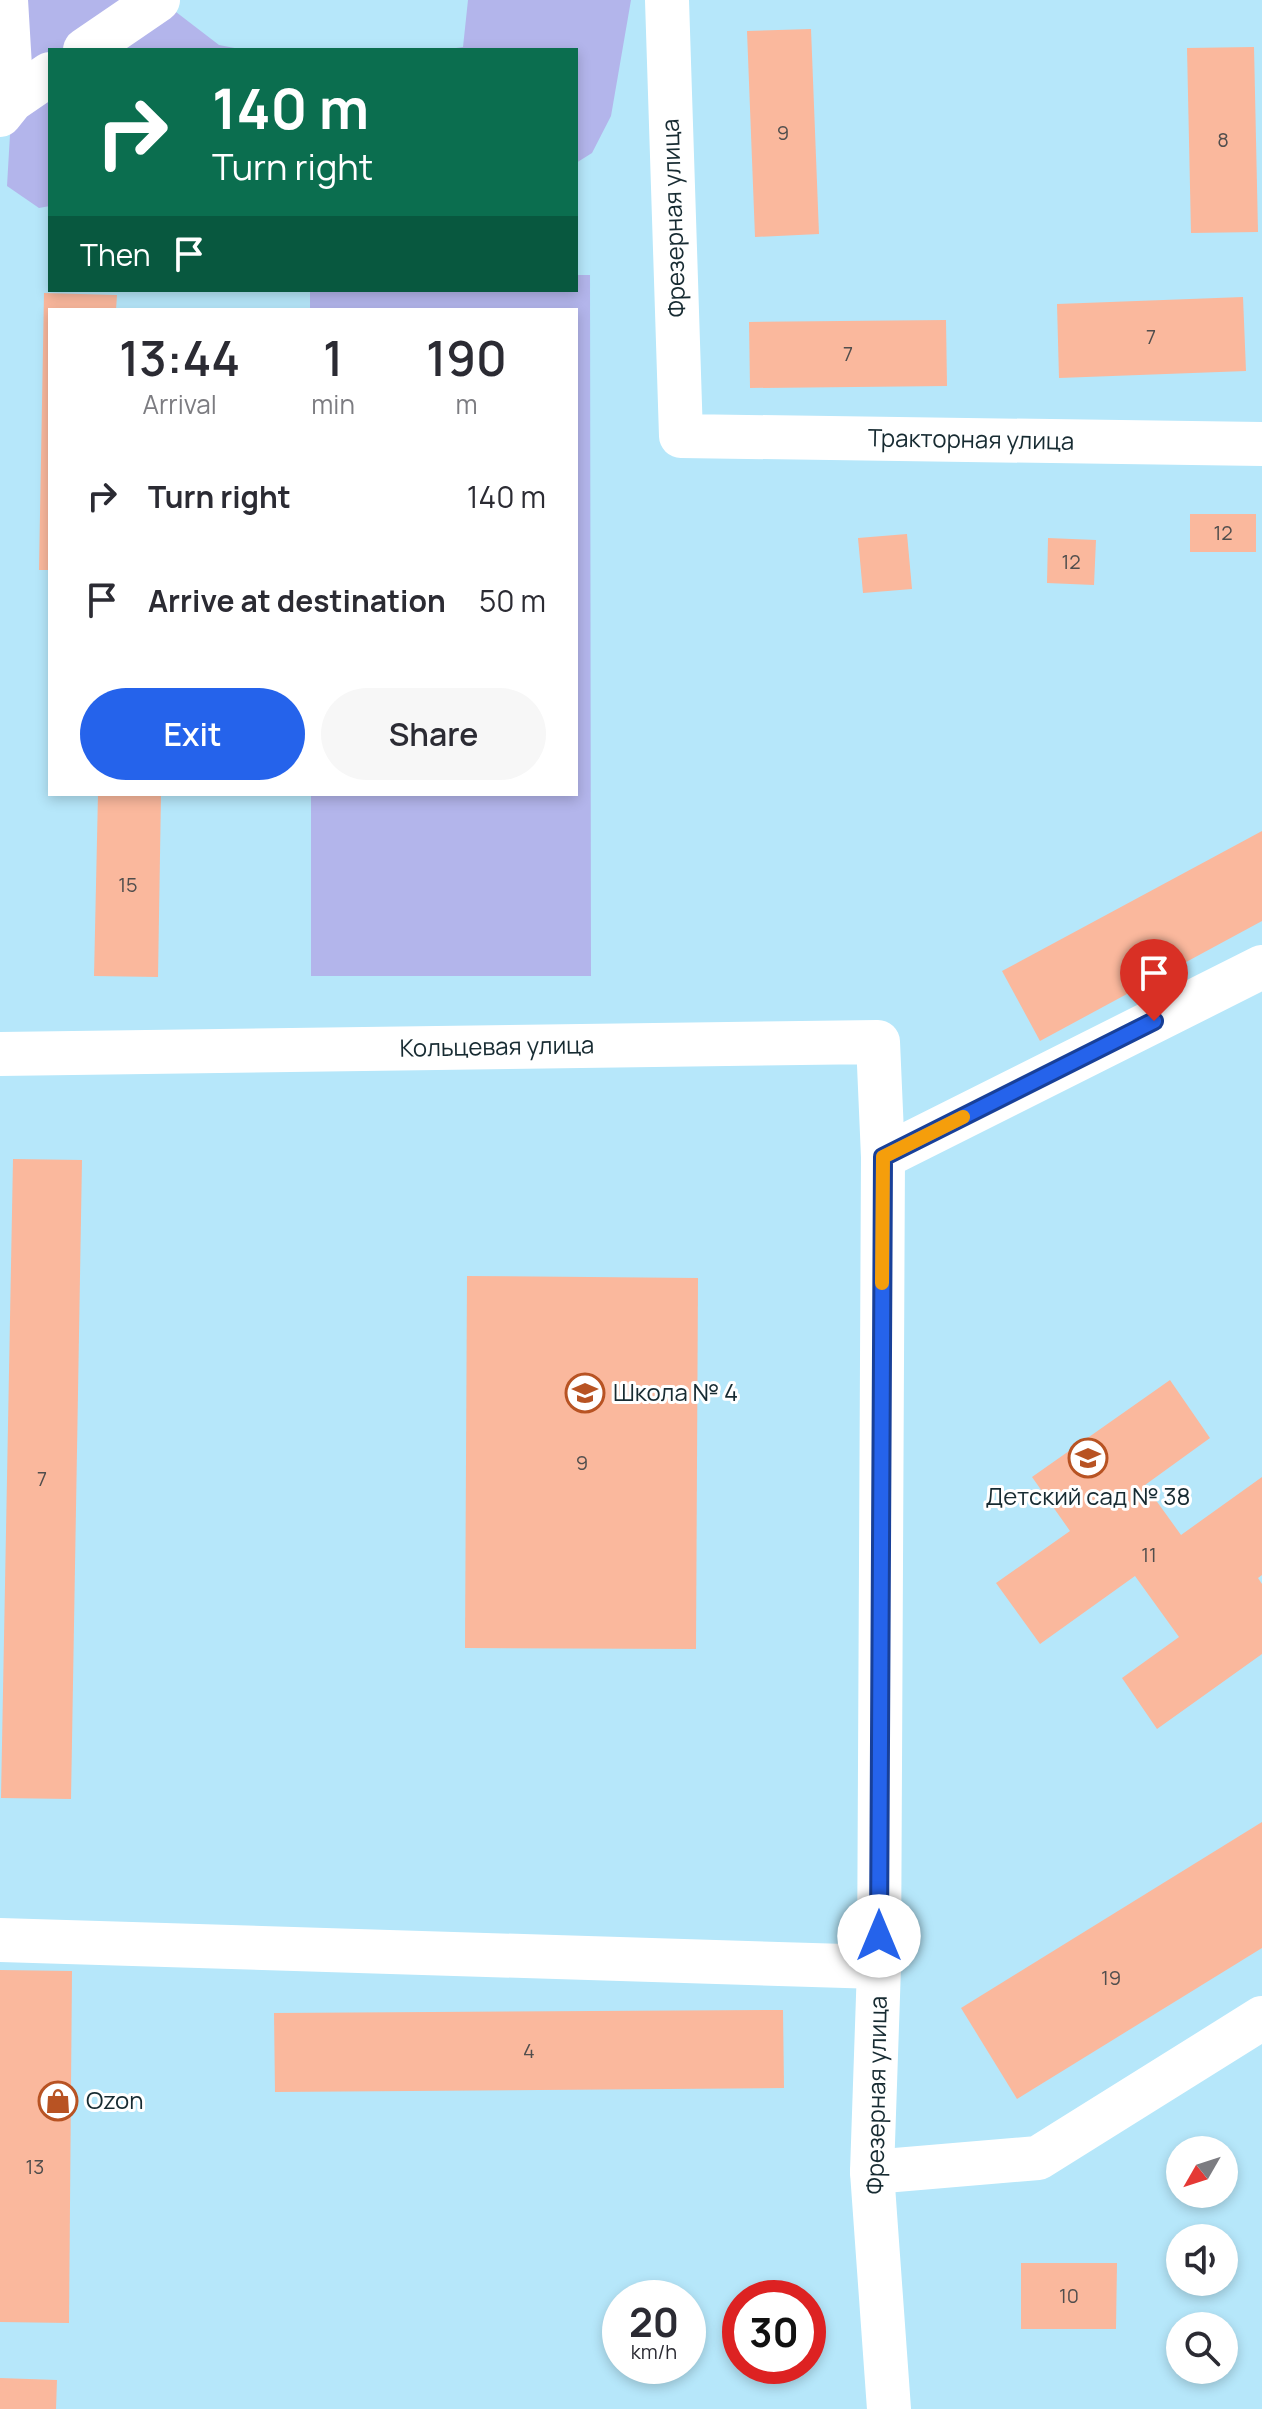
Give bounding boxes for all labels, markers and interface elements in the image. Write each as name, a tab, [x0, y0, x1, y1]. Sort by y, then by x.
text: 140 m	[212, 69, 369, 146]
icon: right	[80, 80, 184, 184]
street label: Фрезерная улица	[653, 118, 692, 318]
house number: 9	[777, 119, 789, 146]
house number: 8	[1217, 126, 1229, 153]
text: Turn right	[212, 142, 373, 191]
icon: arrive	[167, 232, 211, 276]
text: Then	[80, 234, 151, 275]
house number: 7	[1146, 323, 1156, 350]
text: 13:44	[119, 325, 240, 390]
text: 1	[323, 325, 343, 390]
text: 190	[426, 325, 507, 390]
house number: 7	[843, 340, 853, 367]
text: Arrival	[143, 386, 217, 422]
text: min	[311, 386, 355, 422]
text: m	[455, 386, 477, 422]
street label: Тракторная улица	[868, 420, 1074, 457]
icon: right	[80, 474, 124, 518]
text: Turn right	[148, 476, 291, 517]
text: 140 m	[467, 476, 546, 517]
house number: 12	[1213, 519, 1233, 546]
house number: 12	[1061, 548, 1081, 575]
icon: arrive	[80, 578, 124, 622]
text: Arrive at destination	[148, 580, 446, 621]
text: 50 m	[479, 580, 546, 621]
button: Exit	[80, 688, 305, 780]
button: Share	[321, 688, 546, 780]
house number: 15	[118, 871, 138, 898]
pin	[1120, 939, 1188, 1021]
icon: arrive	[1132, 951, 1176, 995]
street label: Кольцевая улица	[399, 1027, 595, 1064]
school or university icon: Школа № 4	[564, 1372, 606, 1414]
place label: Школа № 4	[613, 1375, 738, 1408]
school or university icon: Детский сад № 38	[1067, 1437, 1109, 1479]
house number: 9	[576, 1449, 588, 1476]
house number: 7	[37, 1465, 47, 1492]
place label: Детский сад № 38	[985, 1479, 1191, 1512]
house number: 11	[1141, 1541, 1157, 1568]
position arrow	[837, 1894, 921, 1978]
house number: 19	[1101, 1964, 1121, 1991]
street label: Фрезерная улица	[857, 1995, 894, 2195]
house number: 4	[523, 2037, 535, 2064]
shop icon: Ozon	[37, 2080, 79, 2122]
place label: Ozon	[86, 2083, 144, 2116]
north arrow	[1166, 2136, 1238, 2208]
map controls	[1166, 2136, 1238, 2384]
house number: 13	[26, 2153, 44, 2180]
button: sound	[1166, 2224, 1238, 2296]
speed limit sign: 30	[722, 2280, 826, 2384]
house number: 10	[1059, 2282, 1079, 2309]
text: 20	[629, 2294, 679, 2349]
button: search	[1166, 2312, 1238, 2384]
text: km/h	[631, 2338, 677, 2365]

